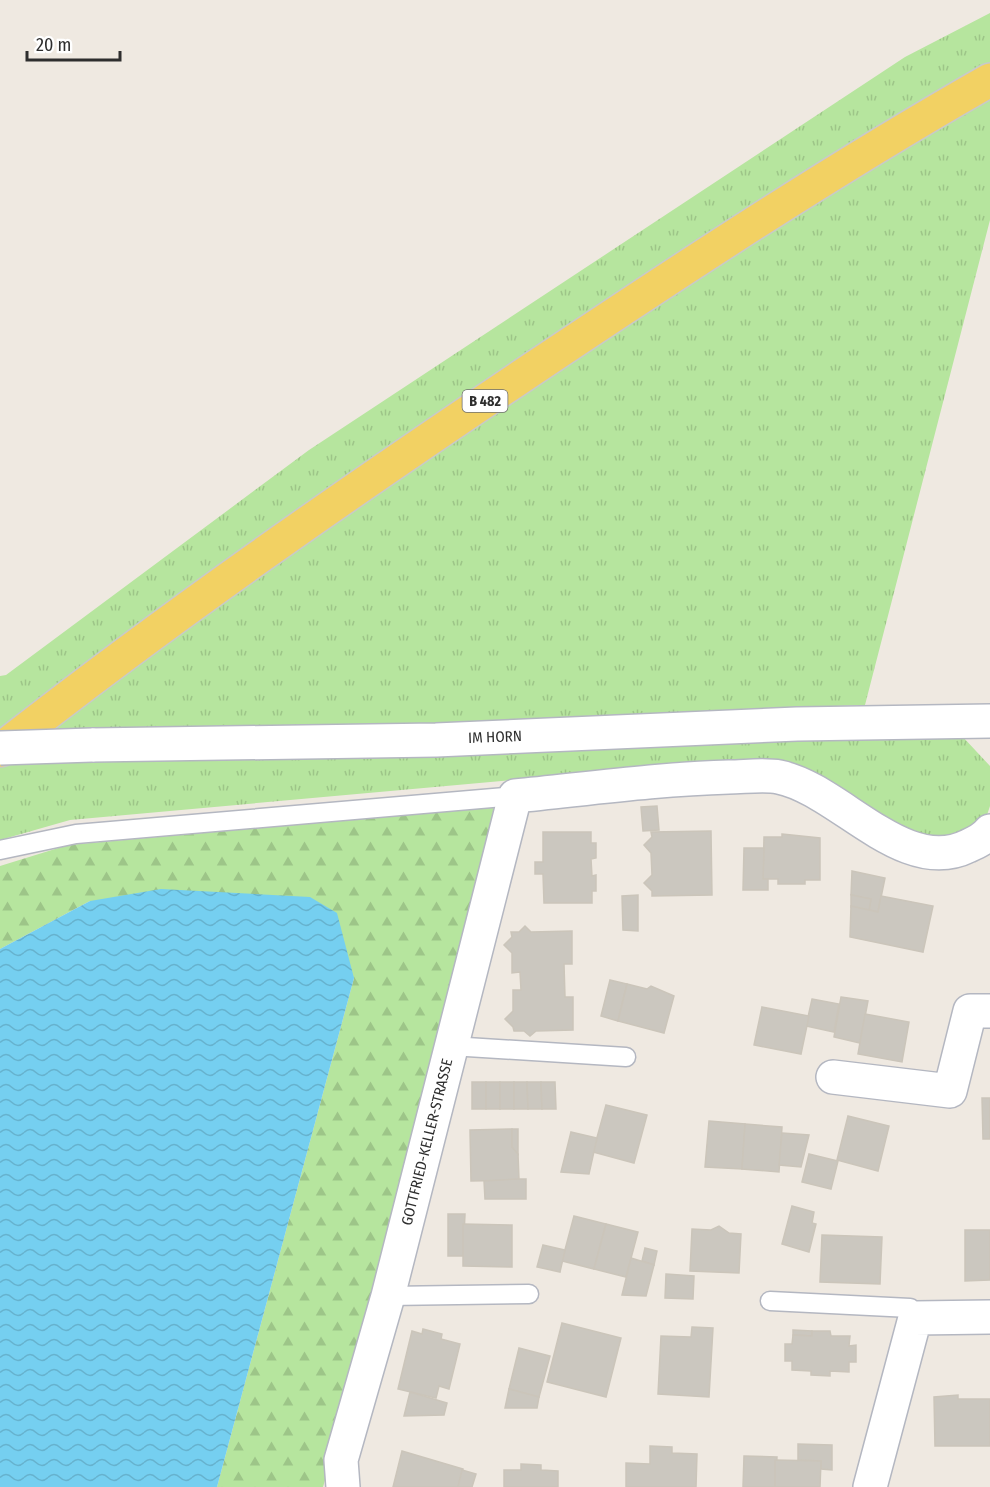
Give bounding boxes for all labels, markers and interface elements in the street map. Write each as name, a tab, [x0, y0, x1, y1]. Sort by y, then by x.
scale bar	[27, 24, 120, 62]
text: 20 m	[36, 34, 71, 56]
road number: B 482	[462, 390, 508, 412]
street label: IM HORN	[468, 727, 522, 747]
street label: GOTTFRIED-KELLER-STRASSE	[398, 1057, 456, 1227]

